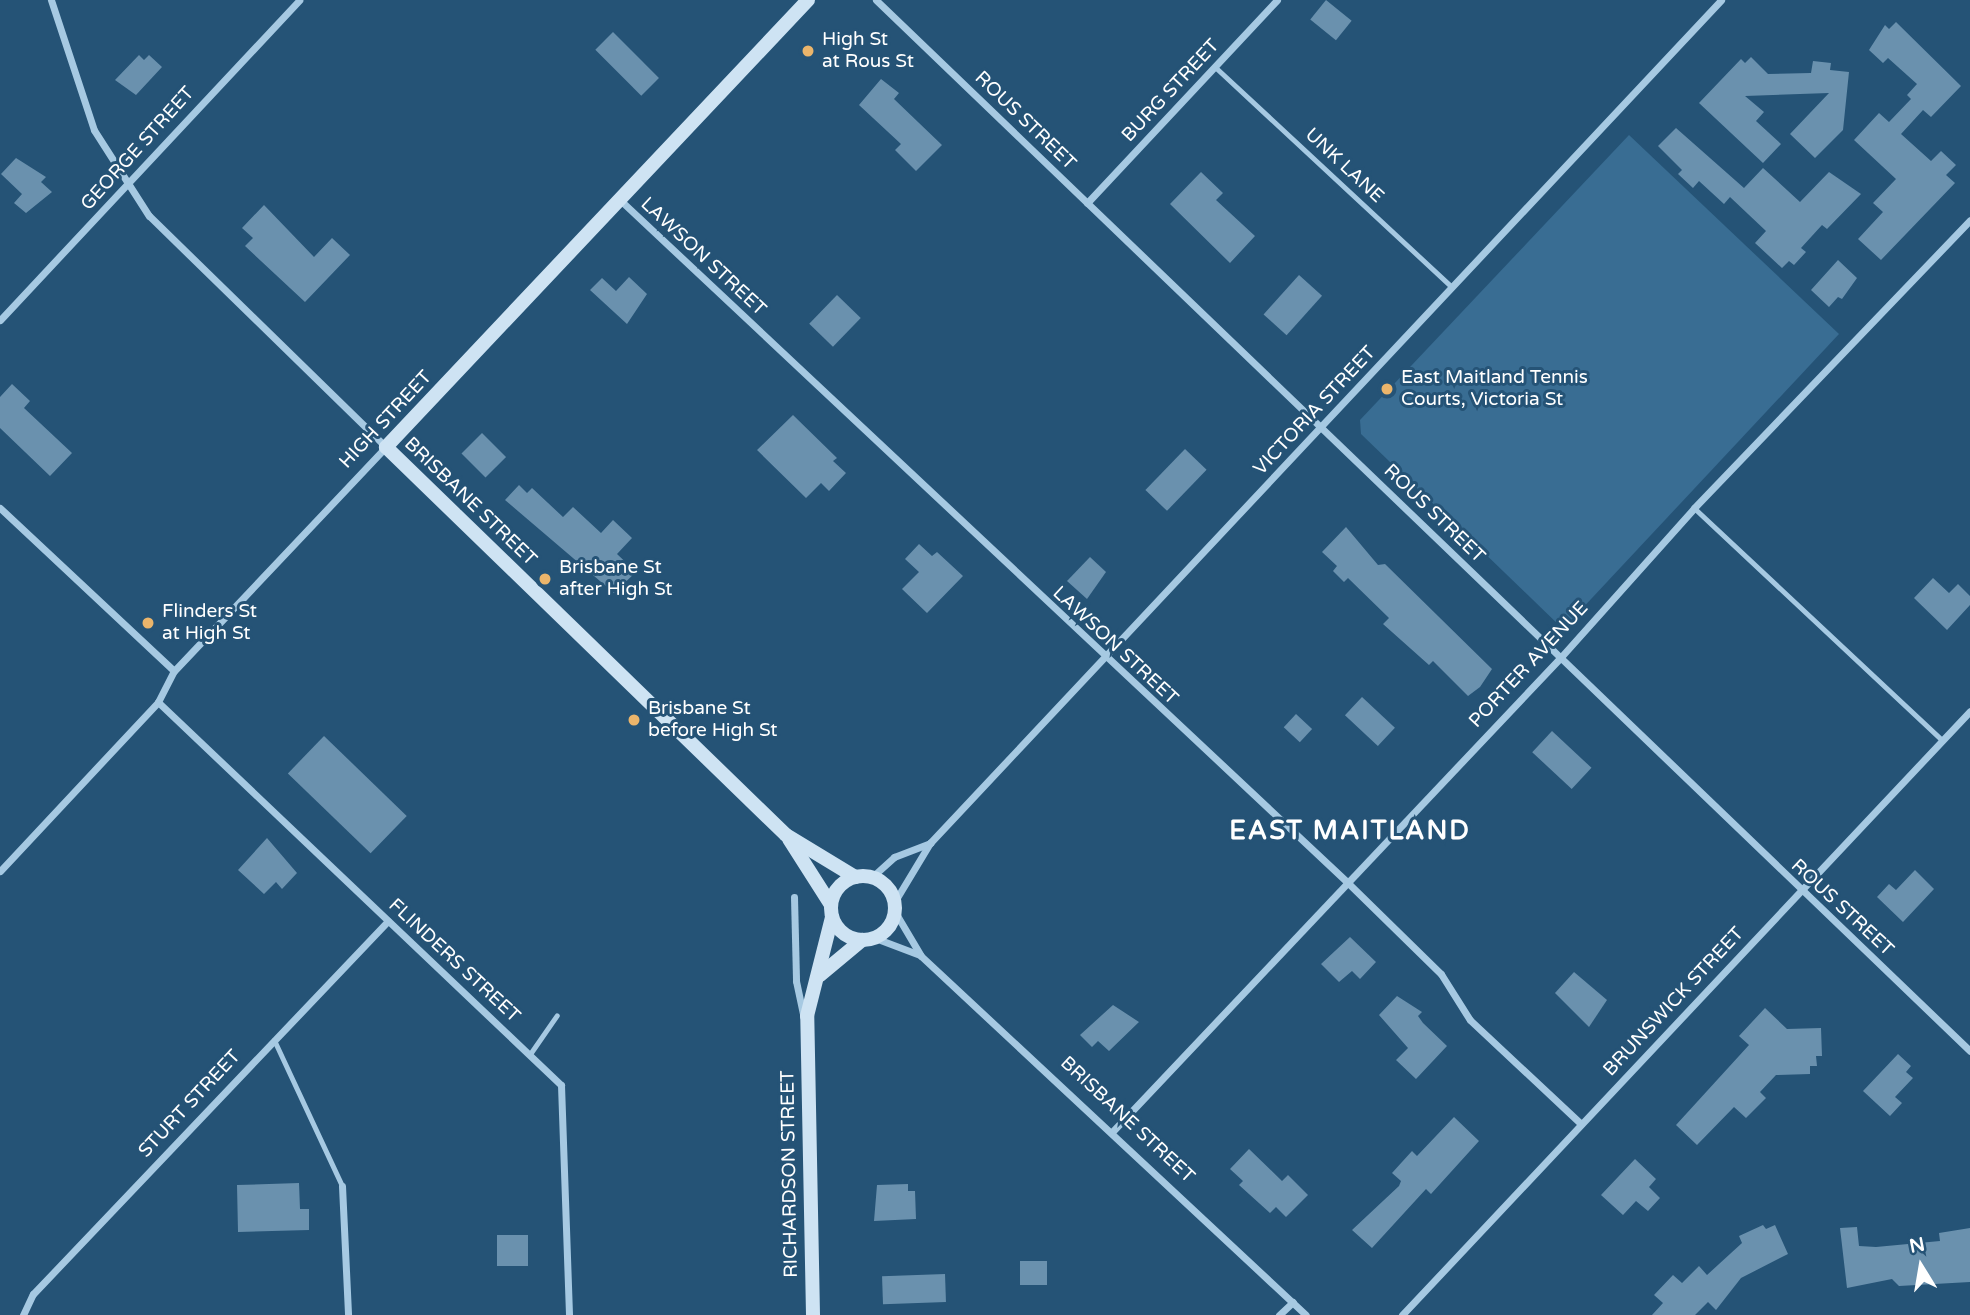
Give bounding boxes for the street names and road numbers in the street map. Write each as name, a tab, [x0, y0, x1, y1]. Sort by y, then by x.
street label: BURG STREET	[1118, 35, 1224, 147]
street label: ROUS STREET	[970, 67, 1080, 175]
street label: GEORGE STREET	[76, 82, 200, 216]
street label: UNK LANE	[1300, 124, 1388, 208]
street label: LAWSON STREET	[636, 193, 770, 321]
street label: VICTORIA STREET	[1249, 342, 1381, 480]
street label: HIGH STREET	[335, 366, 437, 474]
street label: BRISBANE STREET	[399, 433, 541, 571]
street label: ROUS STREET	[1379, 460, 1489, 568]
street label: LAWSON STREET	[1048, 582, 1182, 710]
street label: PORTER AVENUE	[1465, 597, 1593, 733]
street label: ROUS STREET	[1786, 855, 1898, 961]
street label: FLINDERS STREET	[383, 894, 525, 1028]
street label: BRUNSWICK STREET	[1599, 923, 1749, 1081]
street label: STURT STREET	[134, 1045, 246, 1163]
street label: BRISBANE STREET	[1055, 1052, 1199, 1188]
street label: RICHARDSON STREET	[777, 1070, 803, 1278]

